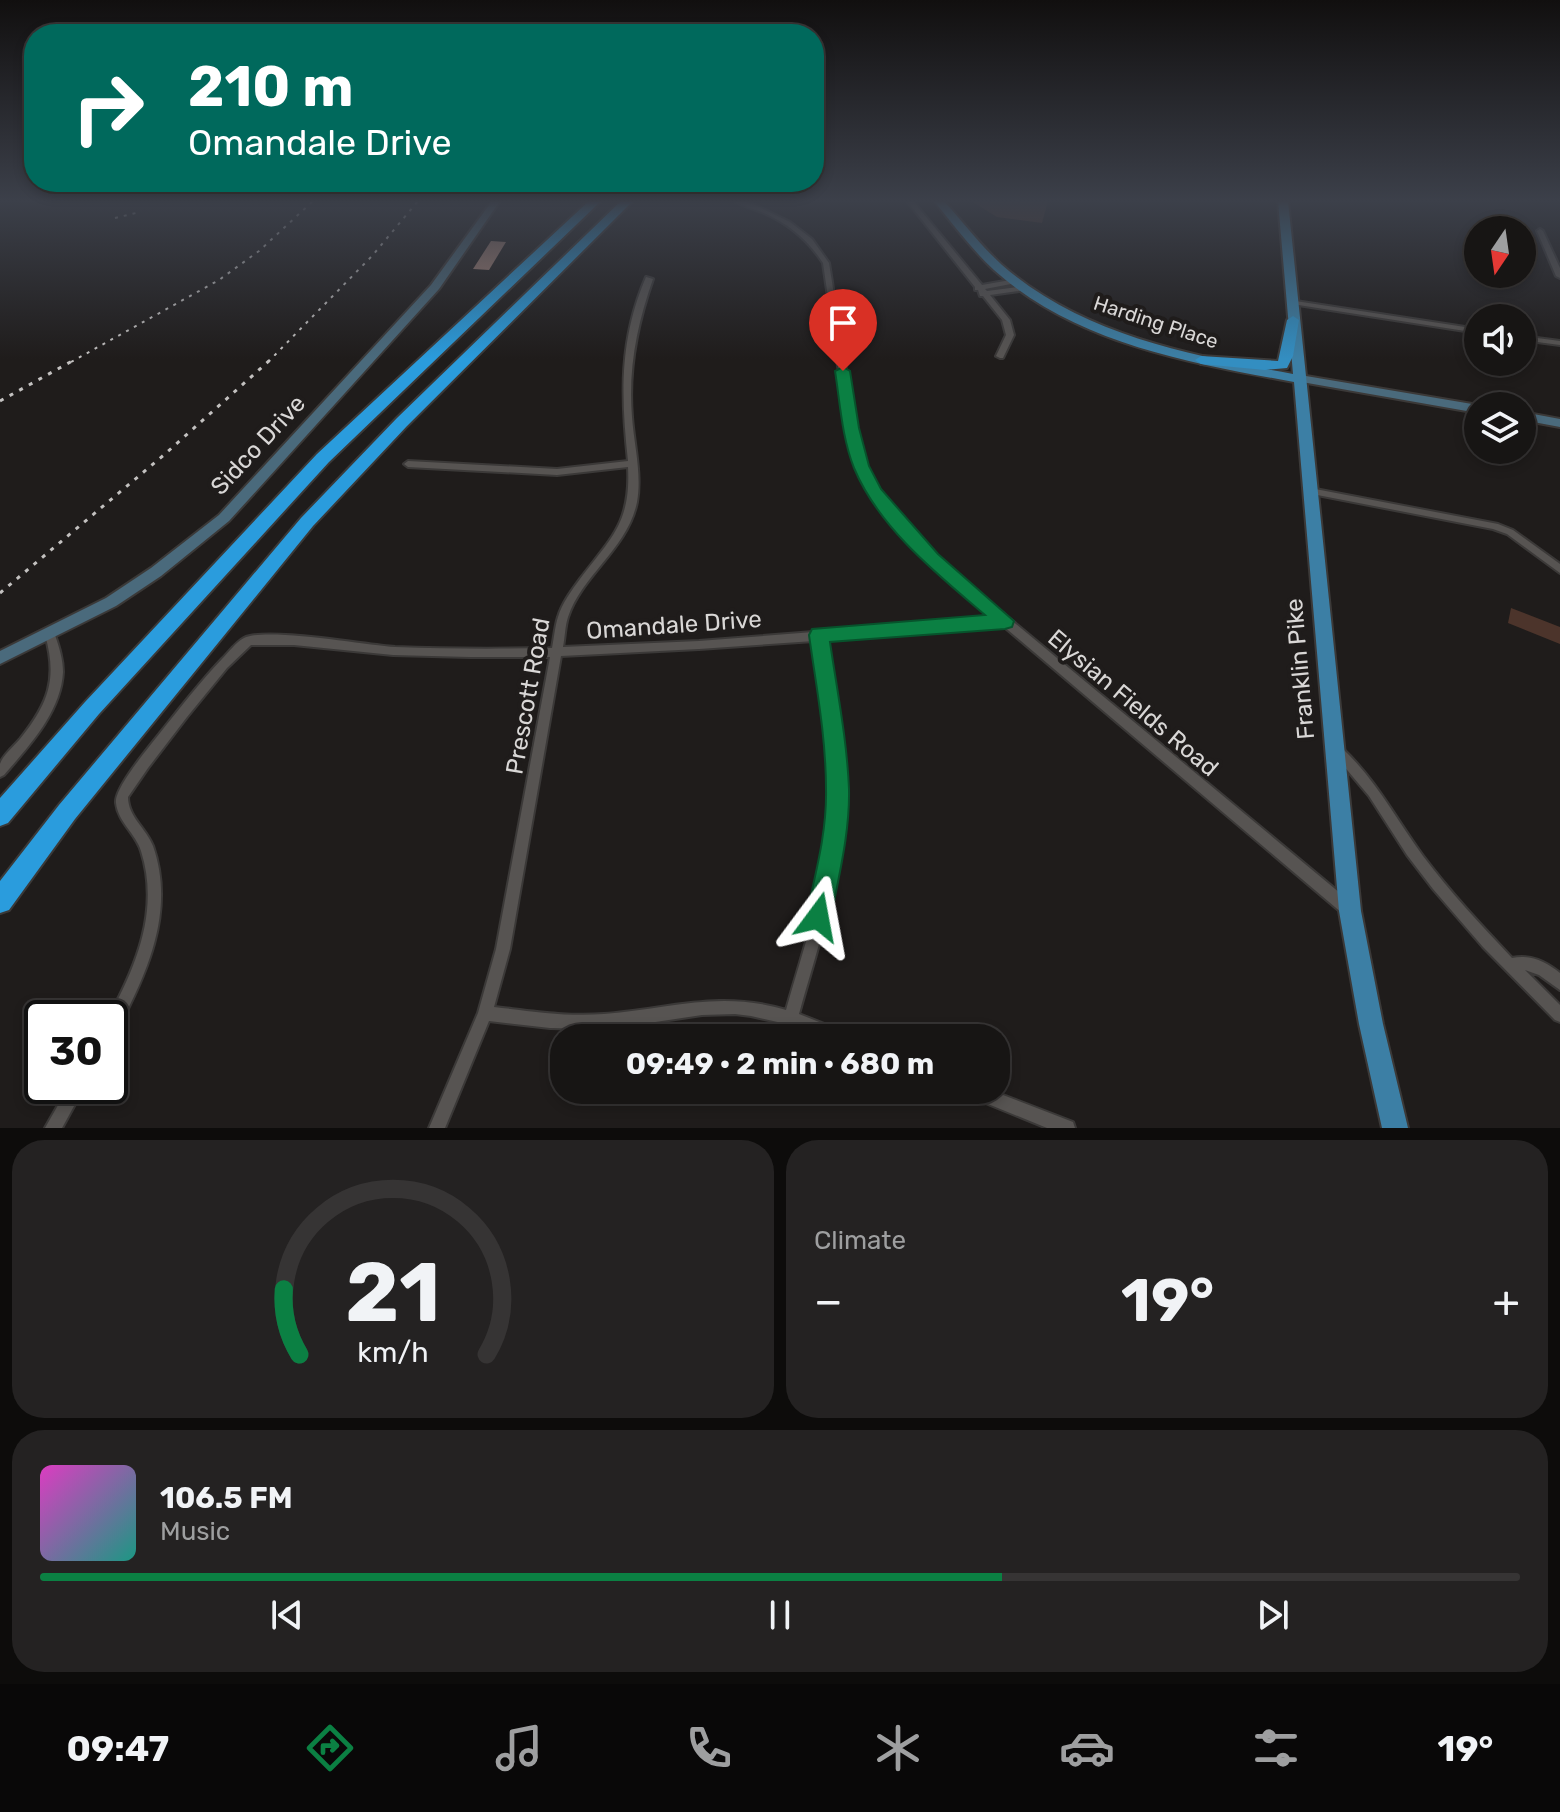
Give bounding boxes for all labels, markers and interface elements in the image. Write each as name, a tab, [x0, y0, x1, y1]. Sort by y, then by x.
text: 210 m	[188, 54, 354, 120]
icon: right	[56, 56, 160, 160]
text: Omandale Drive	[188, 121, 452, 164]
north arrow	[1464, 216, 1536, 288]
map controls	[1464, 216, 1536, 464]
pin	[809, 289, 877, 371]
street label: Harding Place	[1091, 291, 1221, 353]
icon: arrive	[821, 301, 865, 345]
button: sound	[1464, 304, 1536, 376]
street label: Sidco Drive	[205, 389, 311, 501]
button: layers	[1464, 392, 1536, 464]
street label: Franklin Pike	[1280, 597, 1320, 741]
street label: Omandale Drive	[585, 605, 763, 645]
street label: Prescott Road	[500, 616, 556, 776]
street label: Elysian Fields Road	[1042, 624, 1224, 782]
position arrow	[776, 875, 860, 959]
speed limit sign: 30	[24, 1000, 128, 1104]
text: 09:49 · 2 min · 680 m	[626, 1046, 934, 1082]
text: Climate	[814, 1225, 906, 1256]
text: 21	[345, 1243, 441, 1342]
text: 19°	[1121, 1265, 1214, 1336]
text: −	[814, 1275, 843, 1327]
text: +	[1493, 1275, 1520, 1327]
text: km/h	[357, 1335, 429, 1369]
text: 106.5 FM	[160, 1480, 293, 1516]
text: Music	[160, 1516, 230, 1547]
icon: previous	[265, 1593, 309, 1637]
icon: pause	[758, 1593, 802, 1637]
icon: next	[1251, 1593, 1295, 1637]
icon: directions	[302, 1720, 358, 1776]
icon: music	[491, 1720, 547, 1776]
icon: phone	[681, 1720, 737, 1776]
icon: climate	[870, 1720, 926, 1776]
icon: car	[1059, 1720, 1115, 1776]
icon: filters	[1248, 1720, 1304, 1776]
text: 09:47	[67, 1727, 169, 1770]
text: 19°	[1438, 1727, 1493, 1770]

